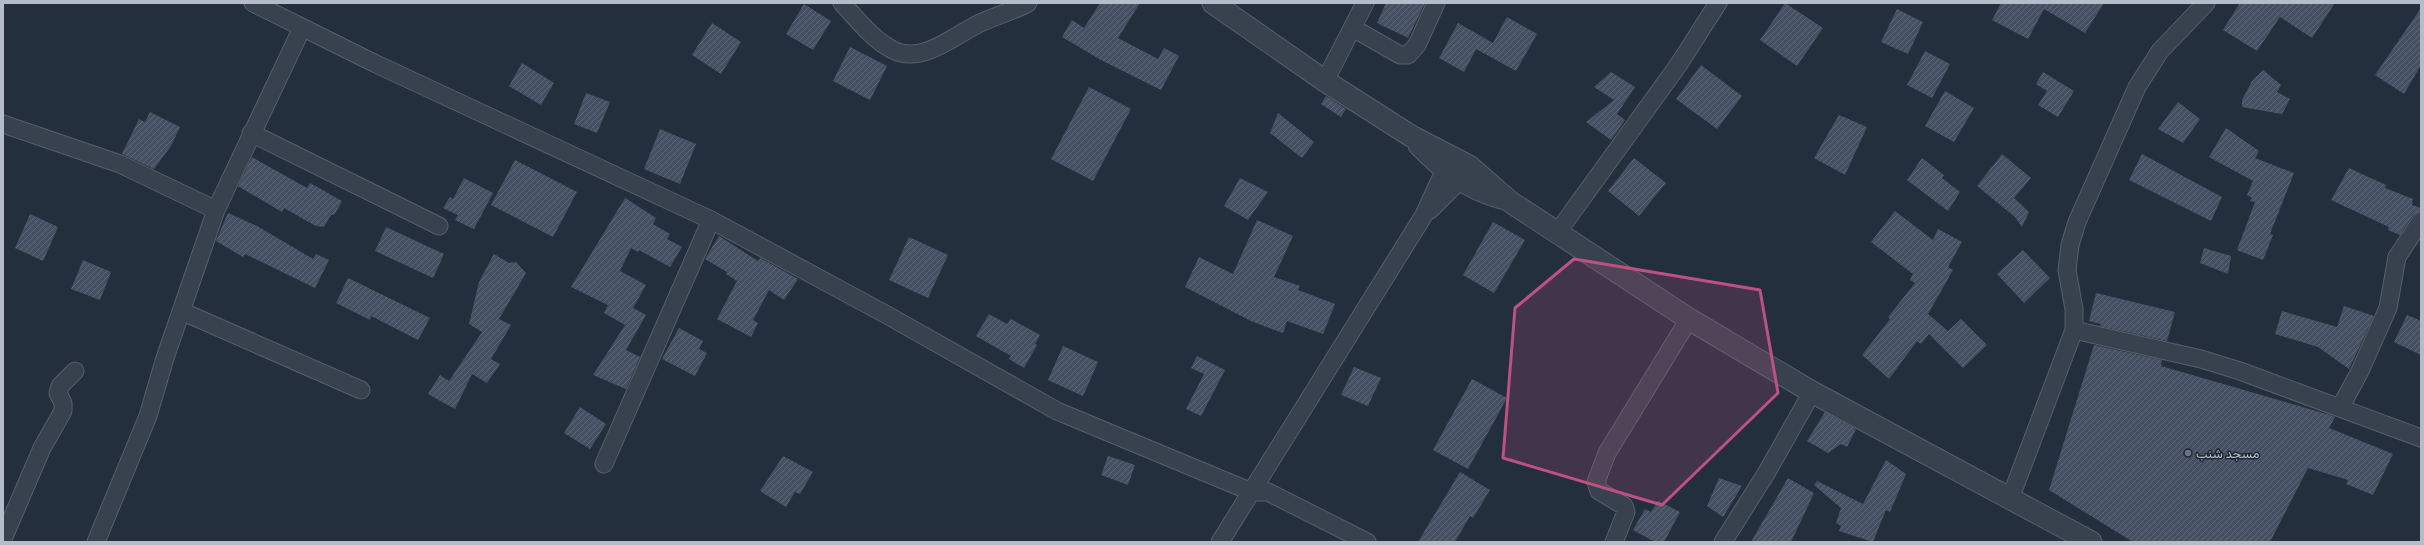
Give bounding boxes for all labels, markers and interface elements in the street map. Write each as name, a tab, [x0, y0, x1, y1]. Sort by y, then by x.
place label: مسجد شنب	[2196, 446, 2259, 461]
marker: مسجد شنب	[2183, 448, 2193, 458]

